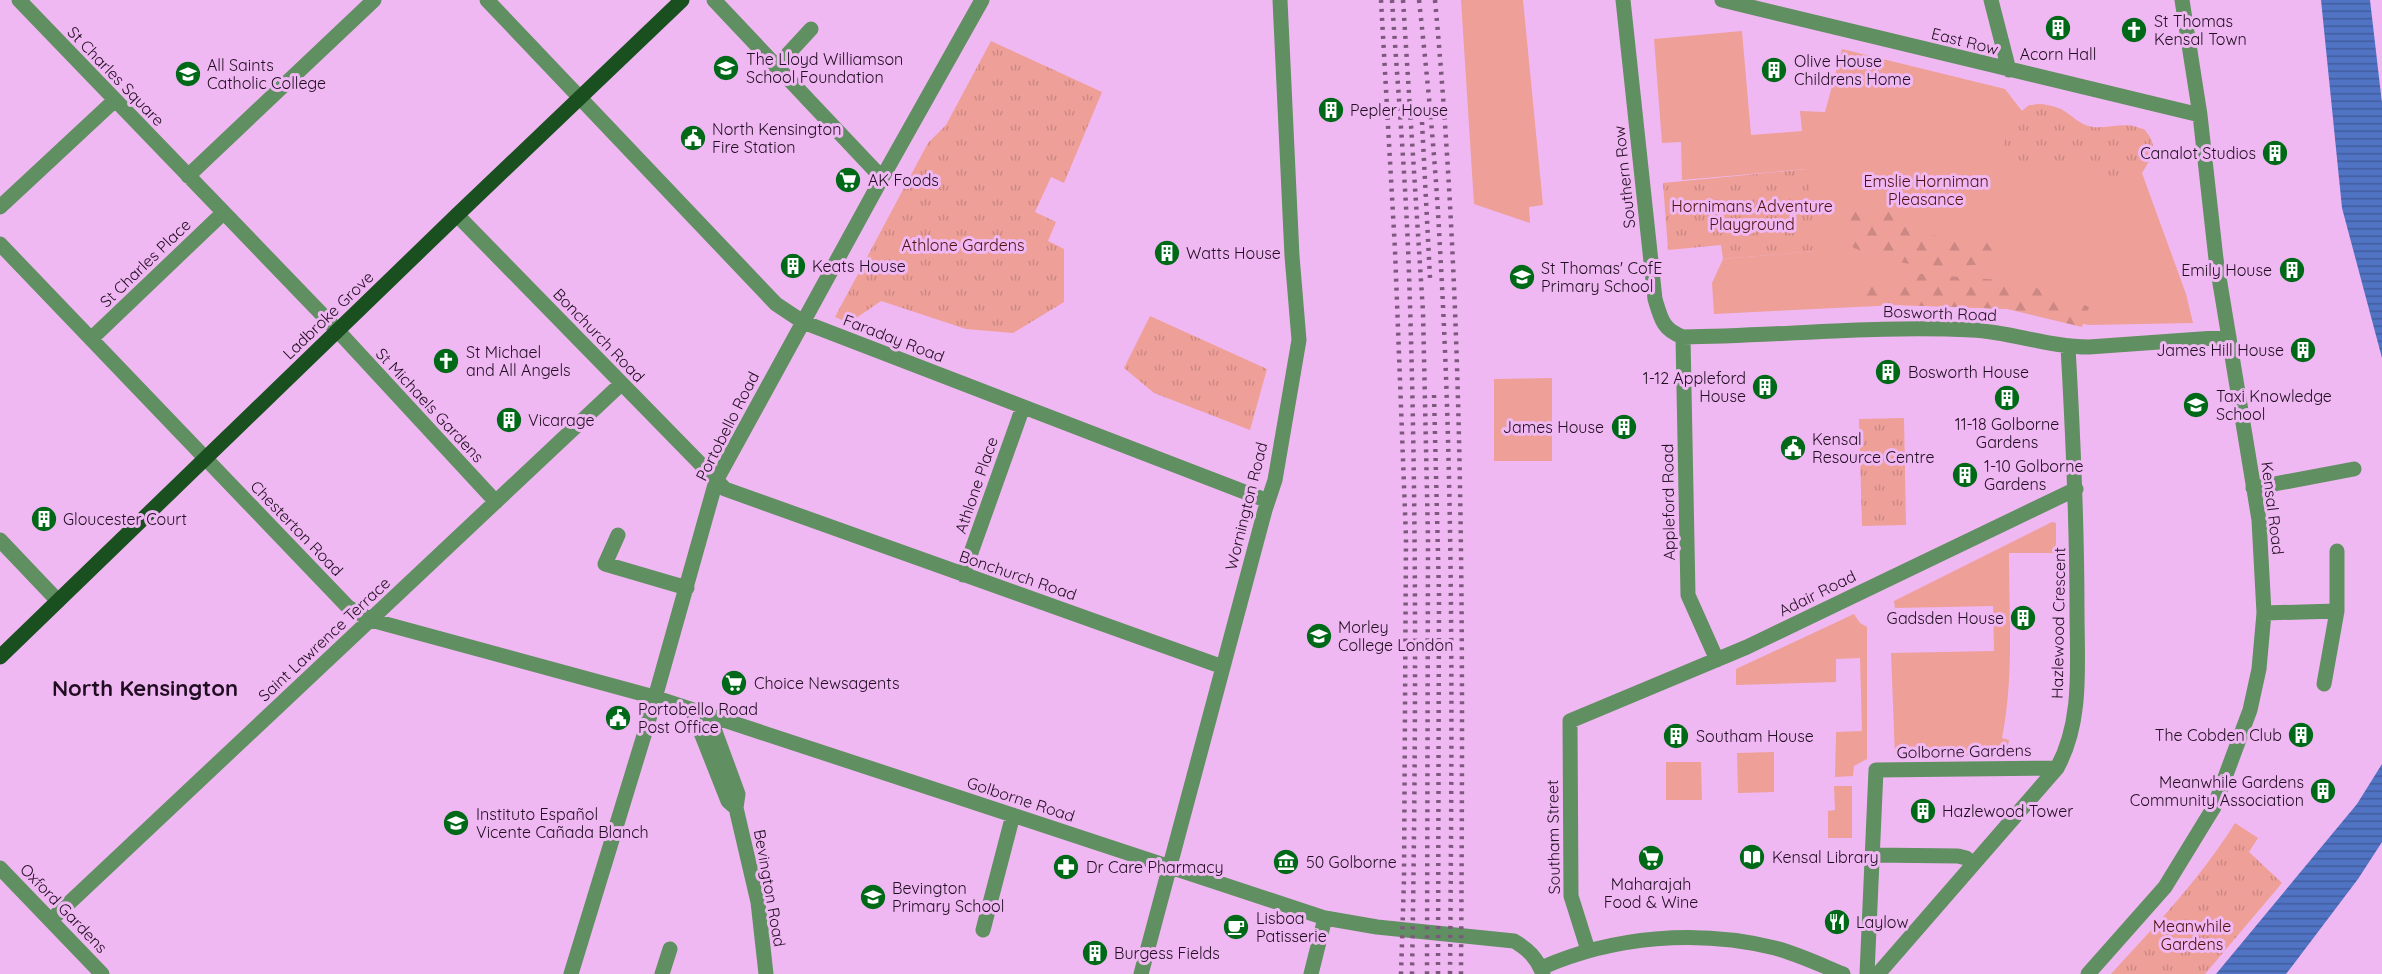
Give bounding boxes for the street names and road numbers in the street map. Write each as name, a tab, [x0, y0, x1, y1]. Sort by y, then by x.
street label: St Charles Square	[63, 22, 169, 130]
street label: East Row	[1929, 23, 2001, 59]
street label: Southern Row	[1609, 125, 1639, 229]
street label: St Charles Place	[95, 215, 195, 311]
street label: Ladbroke Grove	[278, 267, 378, 363]
street label: Bonchurch Road	[549, 284, 649, 386]
street label: Bosworth Road	[1883, 301, 1997, 325]
street label: Faraday Road	[841, 310, 947, 366]
street label: St Michaels Gardens	[372, 344, 488, 466]
street label: Portobello Road	[691, 368, 763, 484]
street label: Athlone Place	[950, 434, 1002, 536]
street label: Wornington Road	[1220, 440, 1272, 572]
street label: Appleford Road	[1657, 443, 1679, 561]
street label: Kensal Road	[2257, 460, 2289, 556]
street label: Chesterton Road	[246, 476, 348, 580]
street label: Bonchurch Road	[957, 546, 1079, 604]
street label: Hazlewood Crescent	[2047, 547, 2069, 699]
street label: Adair Road	[1775, 566, 1859, 620]
street label: Saint Lawrence Terrace	[254, 573, 394, 705]
street label: Golborne Gardens	[1896, 740, 2032, 762]
street label: Golborne Road	[964, 772, 1078, 826]
street label: Southam Street	[1542, 780, 1564, 894]
street label: Bevington Road	[750, 828, 790, 948]
street label: Oxford Gardens	[16, 859, 112, 957]

